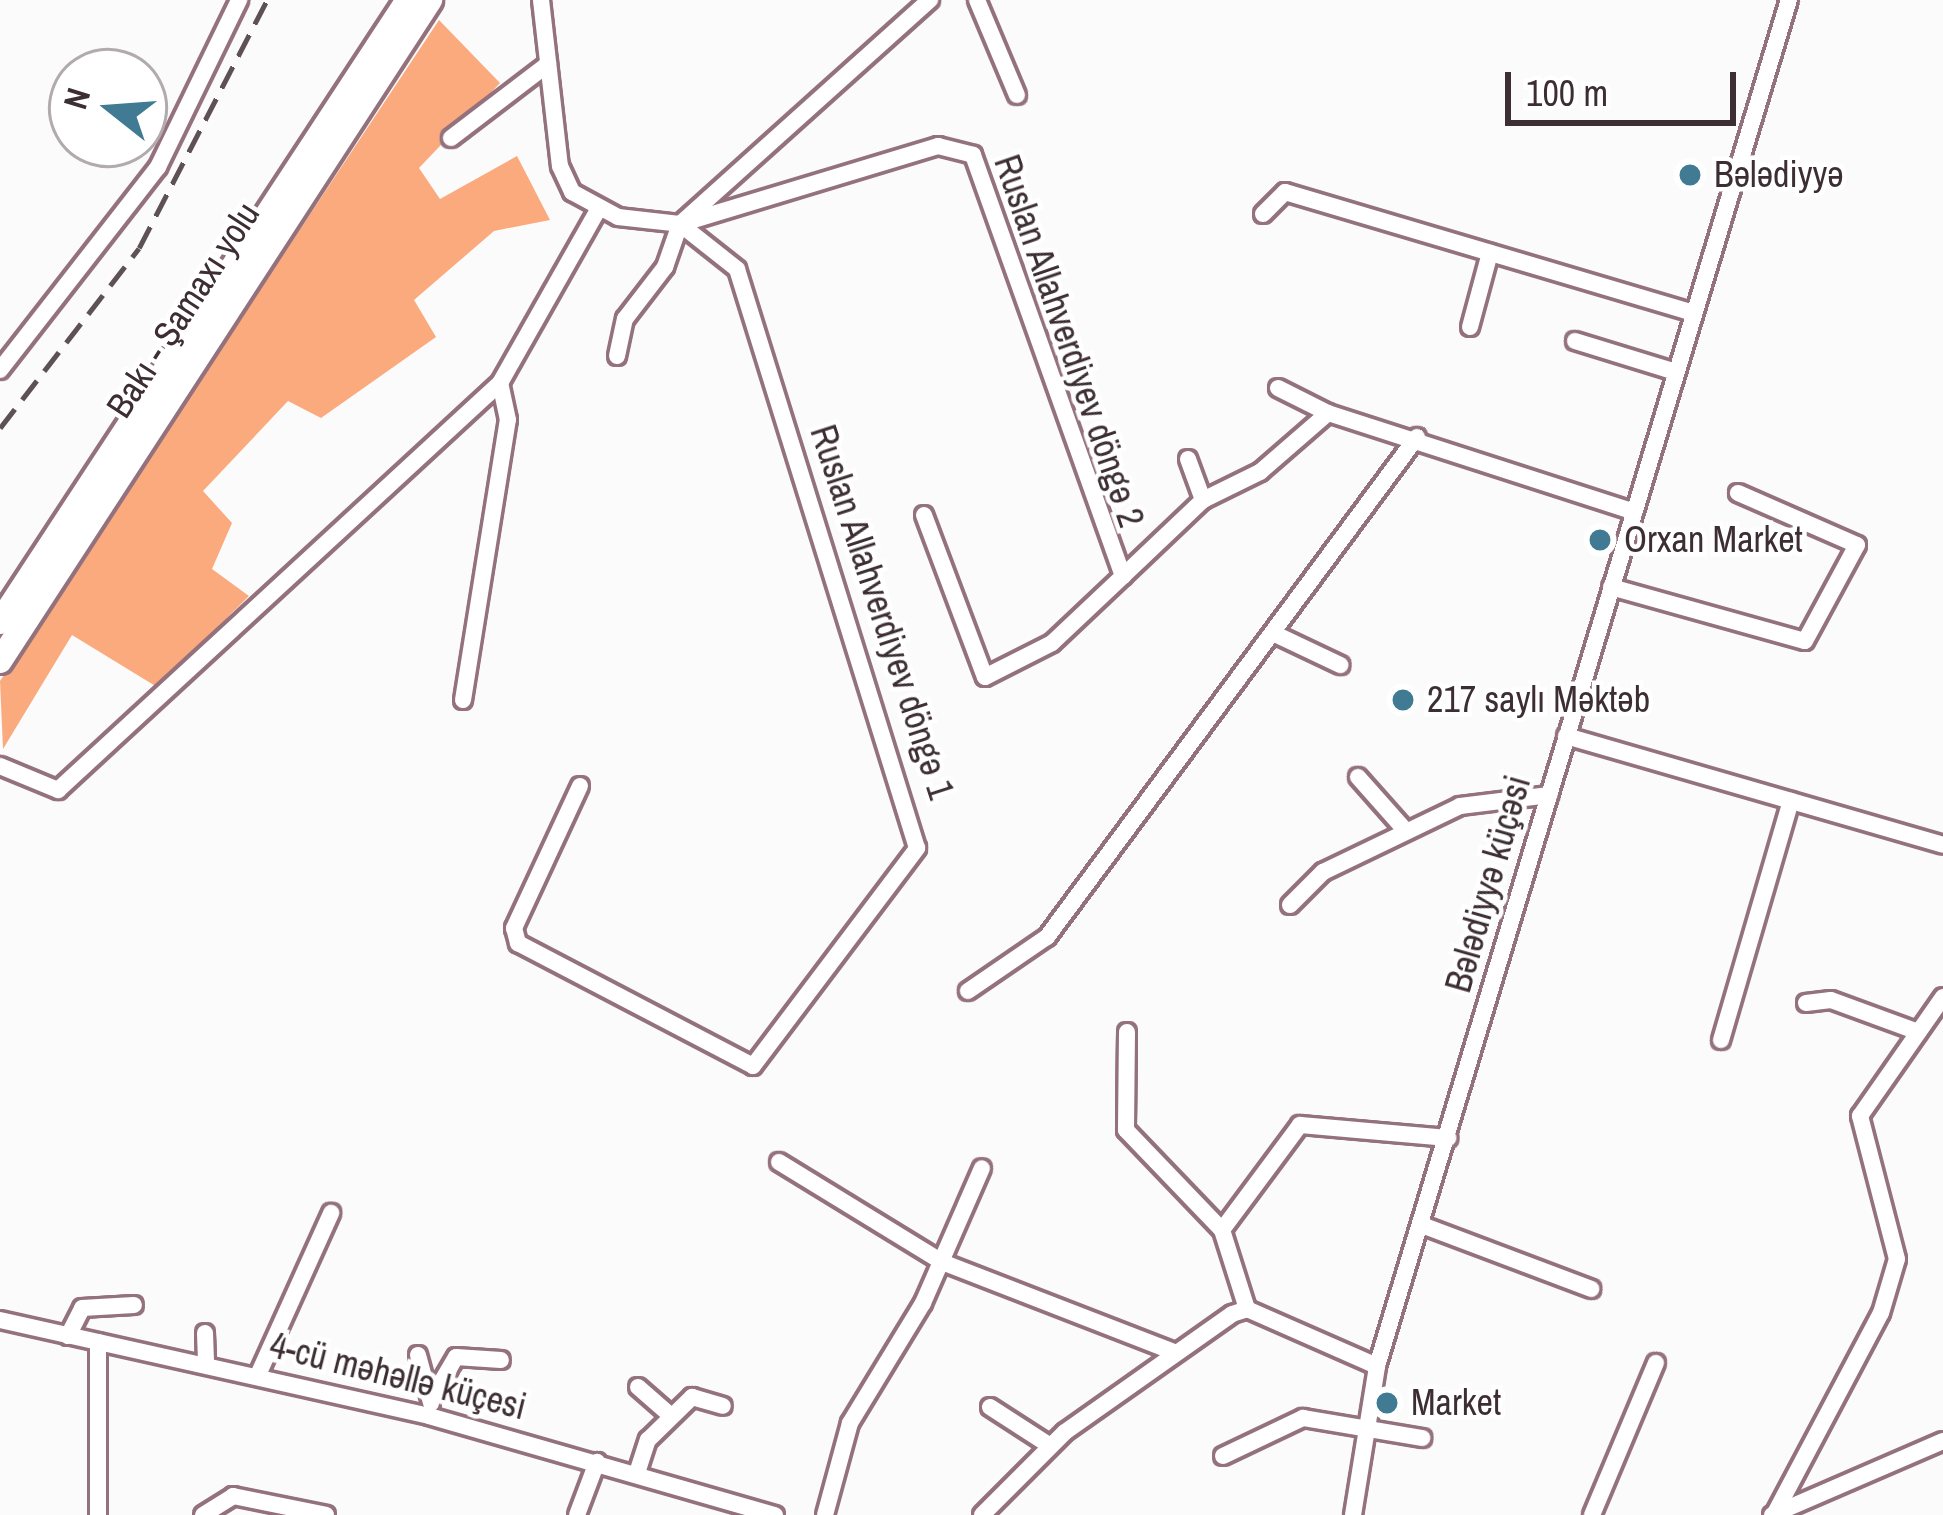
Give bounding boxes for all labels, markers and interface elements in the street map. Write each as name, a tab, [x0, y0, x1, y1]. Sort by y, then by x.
north arrow	[48, 48, 168, 168]
scale bar	[1511, 48, 1742, 122]
text: 100 m	[1526, 69, 1608, 117]
text: N	[53, 83, 100, 114]
street label: Ruslan Allahverdiyev döngə 2	[985, 149, 1153, 533]
place label: Bələdiyyə	[1714, 153, 1844, 197]
marker: Bələdiyyə	[1677, 162, 1703, 188]
street label: Bakı - Şamaxı yolu	[97, 194, 269, 426]
street label: Ruslan Allahverdiyev döngə 1	[801, 419, 963, 805]
place label: Orxan Market	[1624, 518, 1803, 562]
marker: Orxan Market	[1587, 527, 1613, 553]
place label: 217 saylı Məktəb	[1427, 678, 1650, 722]
marker: 217 saylı Məktəb	[1390, 687, 1416, 713]
street label: Bələdiyyə küçəsi	[1436, 771, 1540, 997]
street label: 4-cü məhəllə küçesi	[265, 1323, 531, 1429]
place label: Market	[1411, 1381, 1501, 1425]
marker: Market	[1374, 1390, 1400, 1416]

